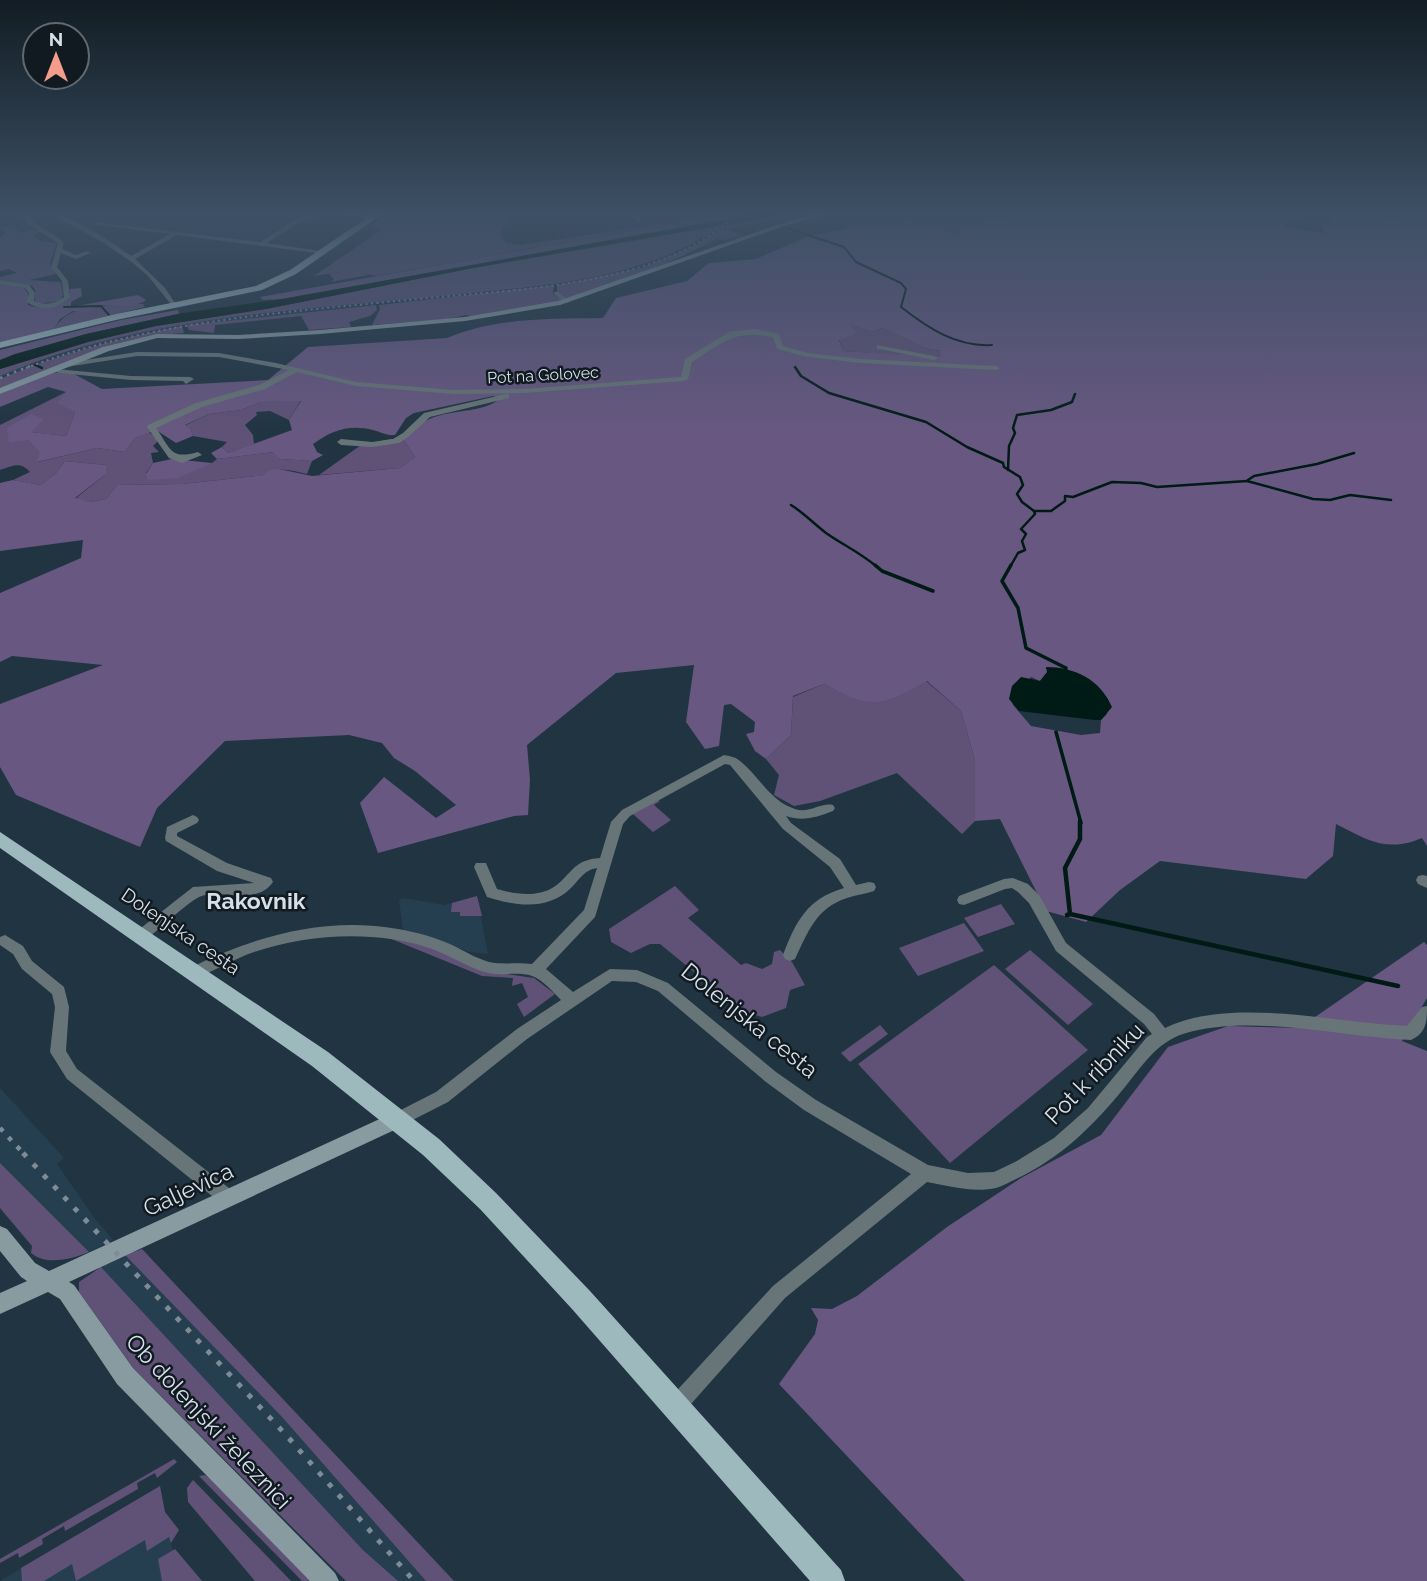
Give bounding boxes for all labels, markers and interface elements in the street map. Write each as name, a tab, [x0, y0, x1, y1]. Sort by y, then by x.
north arrow	[21, 21, 91, 91]
text: N	[49, 28, 63, 50]
street label: Pot na Golovec	[487, 363, 600, 387]
street label: Dolenjska cesta	[117, 883, 245, 979]
district label: Rakovnik	[206, 887, 306, 914]
street label: Dolenjska cesta	[676, 957, 824, 1083]
street label: Pot k ribniku	[1039, 1017, 1149, 1129]
street label: Galjevica	[139, 1156, 237, 1222]
street label: Ob dolenjski železnici	[121, 1328, 297, 1514]

